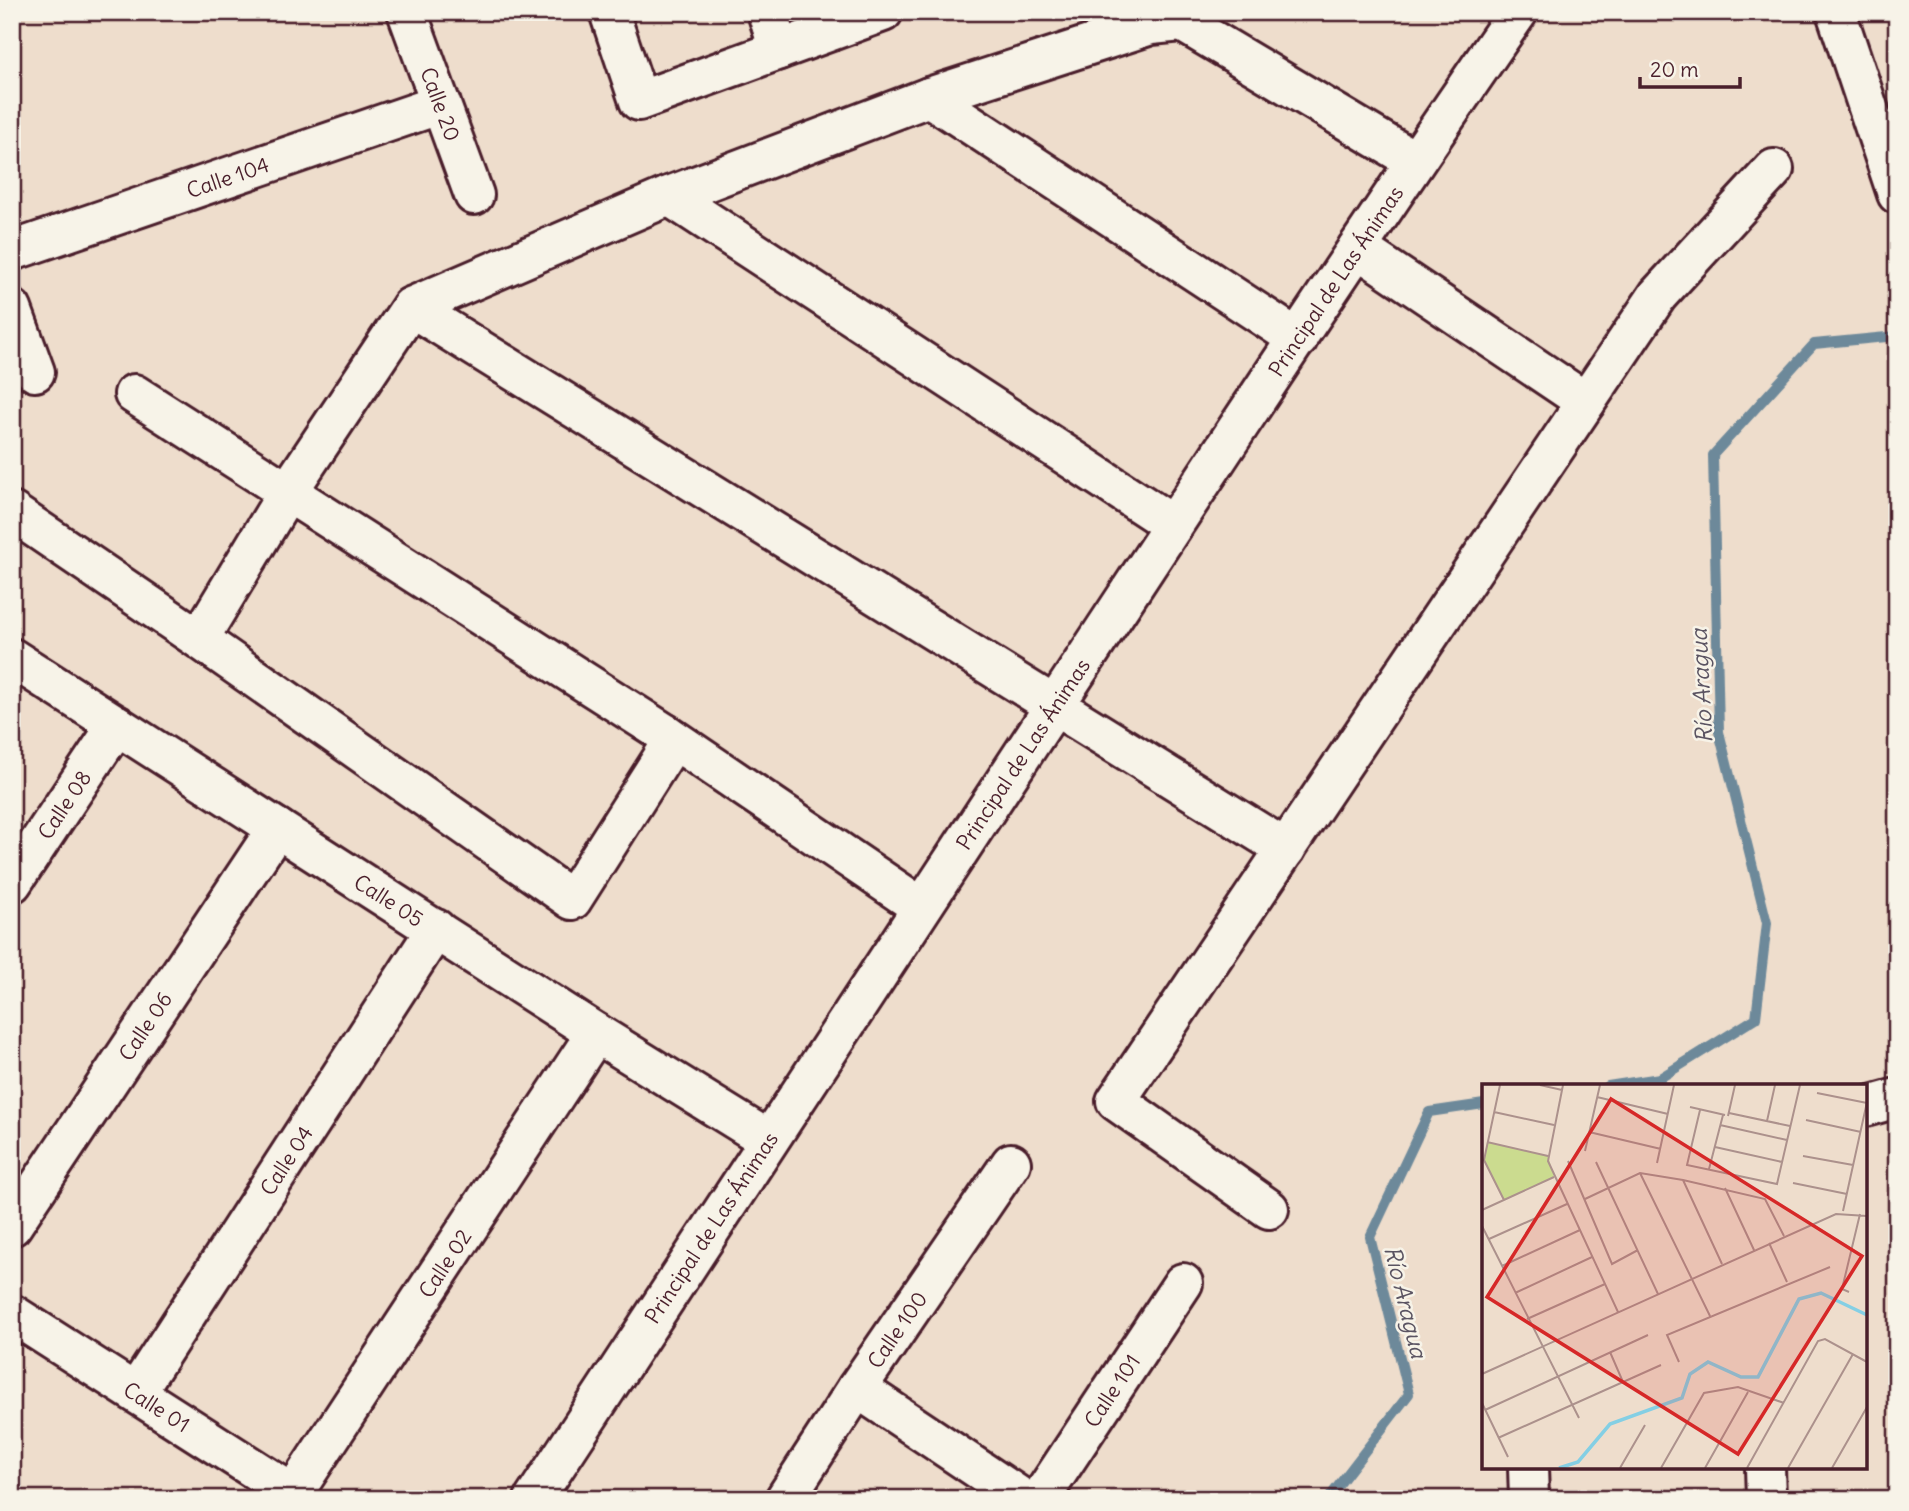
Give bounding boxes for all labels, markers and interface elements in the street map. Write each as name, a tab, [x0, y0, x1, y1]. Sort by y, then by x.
scale bar	[1640, 46, 1739, 90]
text: 20 m	[1650, 56, 1699, 83]
street label: Calle 20	[415, 63, 467, 145]
street label: Calle 104	[183, 150, 273, 204]
street label: Principal de Las Ánimas	[1262, 180, 1409, 382]
water label: Río Aragua	[1683, 626, 1718, 744]
street label: Principal de Las Ánimas	[950, 653, 1096, 855]
street label: Calle 08	[31, 765, 97, 844]
street label: Calle 05	[349, 868, 429, 932]
street label: Calle 06	[112, 987, 178, 1066]
inset map	[1482, 1084, 1867, 1469]
street label: Calle 04	[254, 1121, 318, 1200]
street label: Principal de Las Ánimas	[638, 1126, 784, 1329]
street label: Calle 02	[412, 1224, 477, 1303]
water label: Río Aragua	[1378, 1243, 1434, 1363]
street label: Calle 100	[861, 1286, 933, 1373]
street label: Calle 101	[1078, 1349, 1146, 1432]
street label: Calle 01	[119, 1376, 195, 1438]

